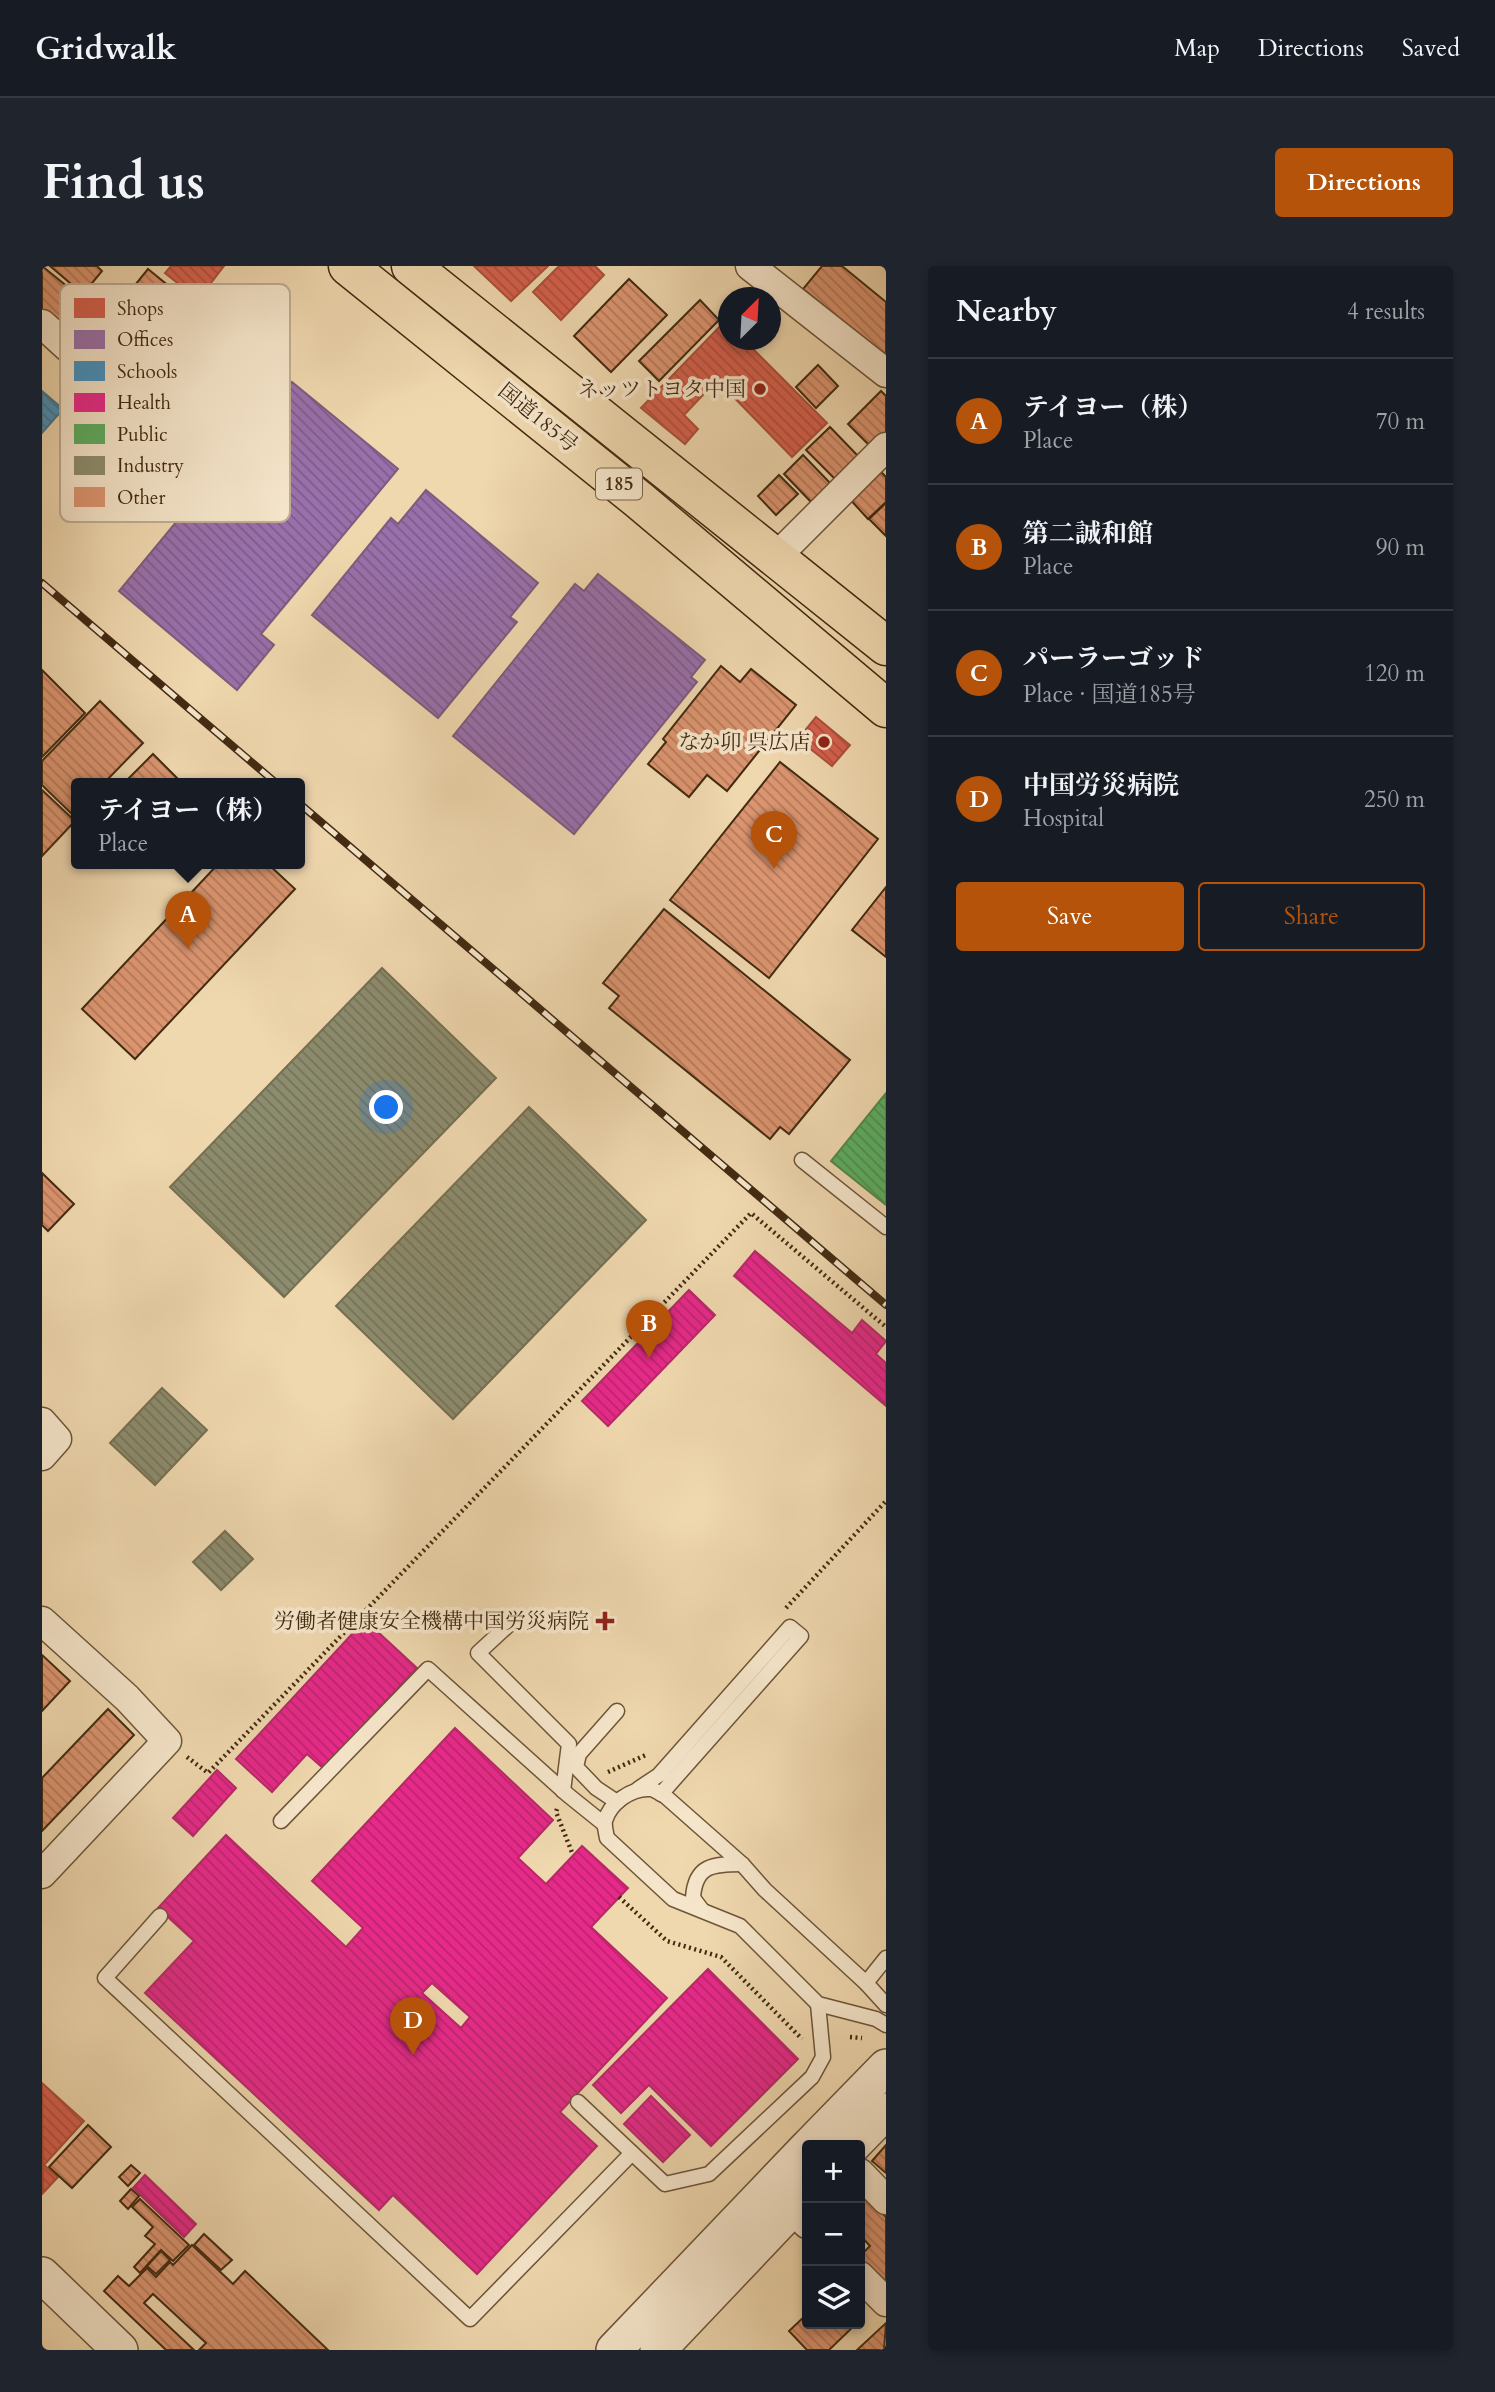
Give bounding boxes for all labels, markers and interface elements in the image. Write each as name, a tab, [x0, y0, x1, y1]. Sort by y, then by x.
text: Gridwalk	[35, 26, 177, 71]
text: Map	[1174, 32, 1220, 65]
text: Directions	[1258, 32, 1364, 65]
text: Saved	[1402, 32, 1460, 65]
button: Directions	[1275, 148, 1453, 217]
text: Find us	[42, 149, 205, 216]
legend	[60, 284, 290, 522]
north arrow	[718, 287, 781, 350]
text: Nearby	[956, 291, 1057, 332]
text: Shops	[117, 296, 164, 322]
text: 4 results	[1347, 296, 1425, 327]
text: Offices	[117, 327, 173, 353]
text: Schools	[117, 359, 177, 385]
place label: ネッツトヨタ中国	[578, 375, 746, 404]
street label: 国道185号	[492, 377, 584, 459]
marker: ネッツトヨタ中国	[752, 381, 768, 397]
text: Health	[117, 390, 172, 416]
text: テイヨー（株）	[1023, 390, 1203, 425]
text: A	[970, 406, 988, 437]
text: 70 m	[1376, 406, 1425, 437]
text: Public	[117, 422, 168, 448]
text: Place	[1023, 425, 1073, 456]
text: Industry	[117, 453, 184, 479]
road number: 185	[596, 468, 642, 499]
text: Other	[117, 485, 165, 511]
text: 第二誠和館	[1023, 516, 1153, 551]
text: B	[971, 532, 987, 563]
text: 90 m	[1376, 532, 1425, 563]
text: Place	[1023, 551, 1073, 582]
text: パーラーゴッド	[1023, 641, 1204, 676]
text: C	[970, 658, 988, 689]
text: 120 m	[1364, 658, 1425, 689]
text: Place · 国道185号	[1023, 679, 1196, 710]
place label: なか卯 呉広店	[678, 728, 810, 757]
marker: なか卯 呉広店	[816, 734, 832, 750]
text: 中国労災病院	[1023, 768, 1179, 803]
popup	[71, 778, 305, 869]
text: D	[969, 784, 989, 815]
text: 250 m	[1364, 784, 1425, 815]
text: テイヨー（株）	[98, 793, 278, 828]
text: Hospital	[1023, 803, 1104, 834]
pin: C	[751, 811, 797, 869]
text: Place	[98, 828, 148, 859]
button: Save	[956, 882, 1184, 951]
button: Share	[1198, 882, 1425, 951]
pin: A	[165, 891, 211, 949]
your location	[369, 1090, 403, 1124]
pin: B	[626, 1300, 672, 1358]
place label: 労働者健康安全機構中国労災病院	[274, 1607, 589, 1636]
marker: 労働者健康安全機構中国労災病院	[595, 1611, 615, 1631]
pin: D	[390, 1997, 436, 2055]
map controls	[802, 2140, 865, 2329]
button: +	[802, 2140, 865, 2203]
button: −	[802, 2203, 865, 2266]
button: layers	[802, 2266, 865, 2329]

